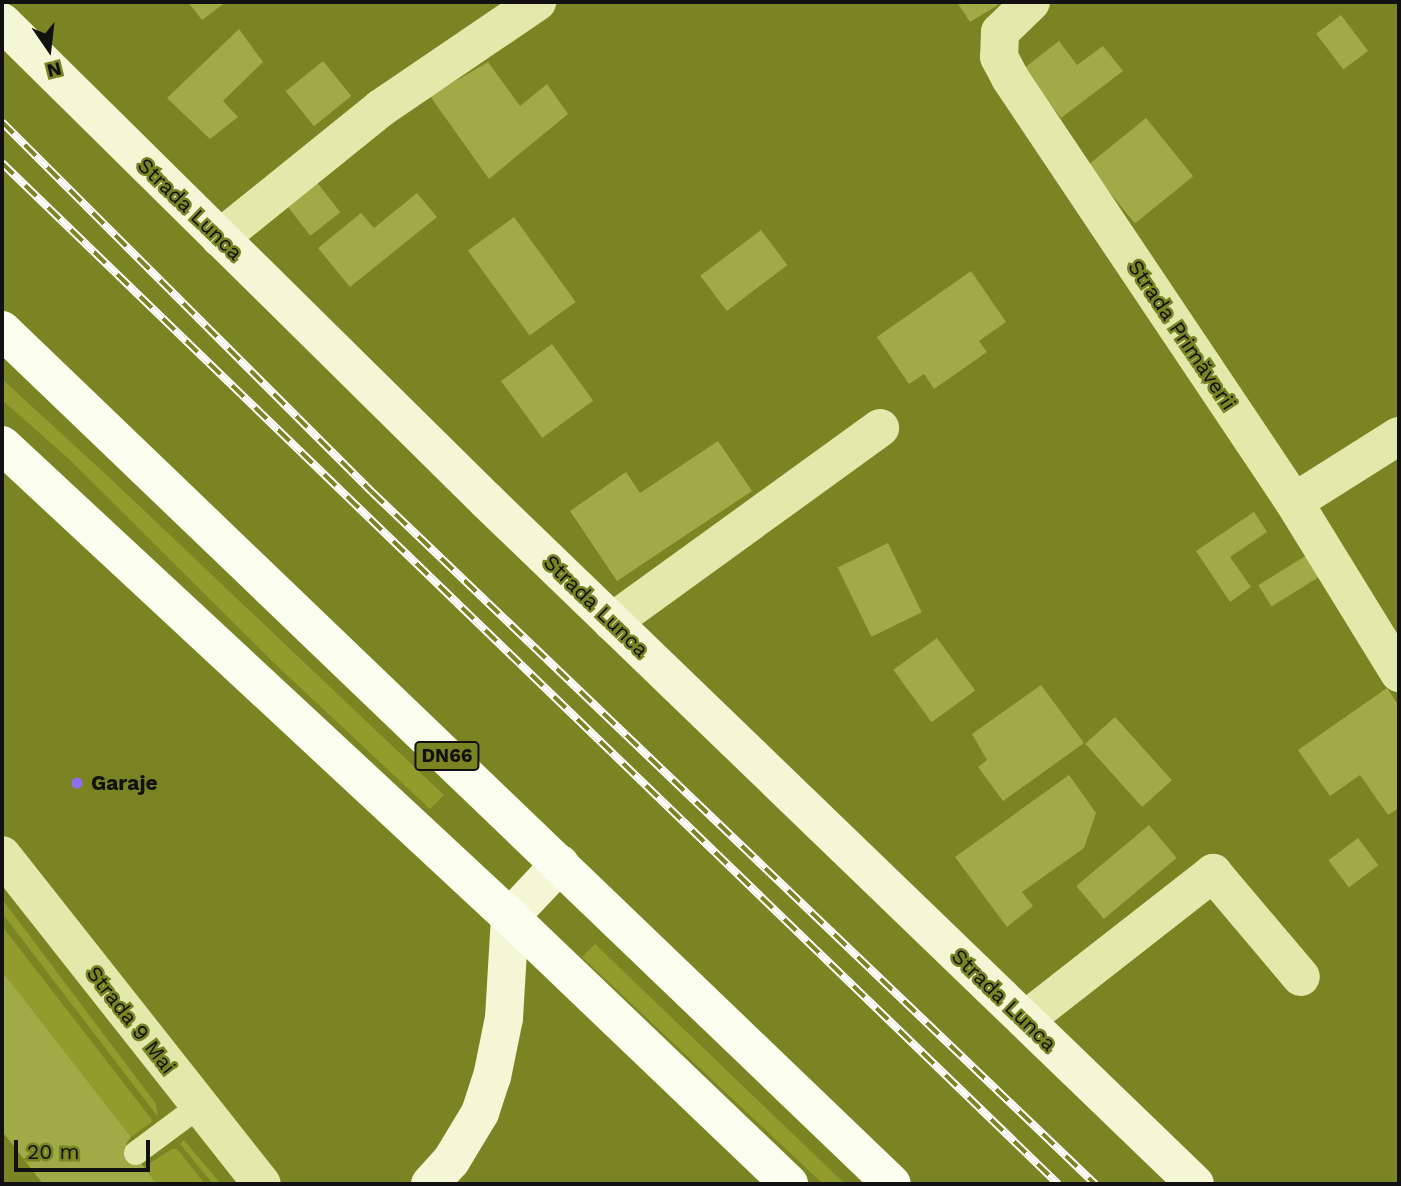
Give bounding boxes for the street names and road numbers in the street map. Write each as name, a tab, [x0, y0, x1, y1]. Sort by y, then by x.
street label: Strada Lunca	[132, 153, 248, 265]
street label: Strada Primăverii	[1122, 255, 1242, 415]
street label: Strada Lunca	[538, 550, 654, 662]
road number: DN66	[414, 740, 480, 772]
street label: Strada Lunca	[946, 944, 1062, 1056]
street label: Strada 9 Mai	[81, 961, 181, 1079]

